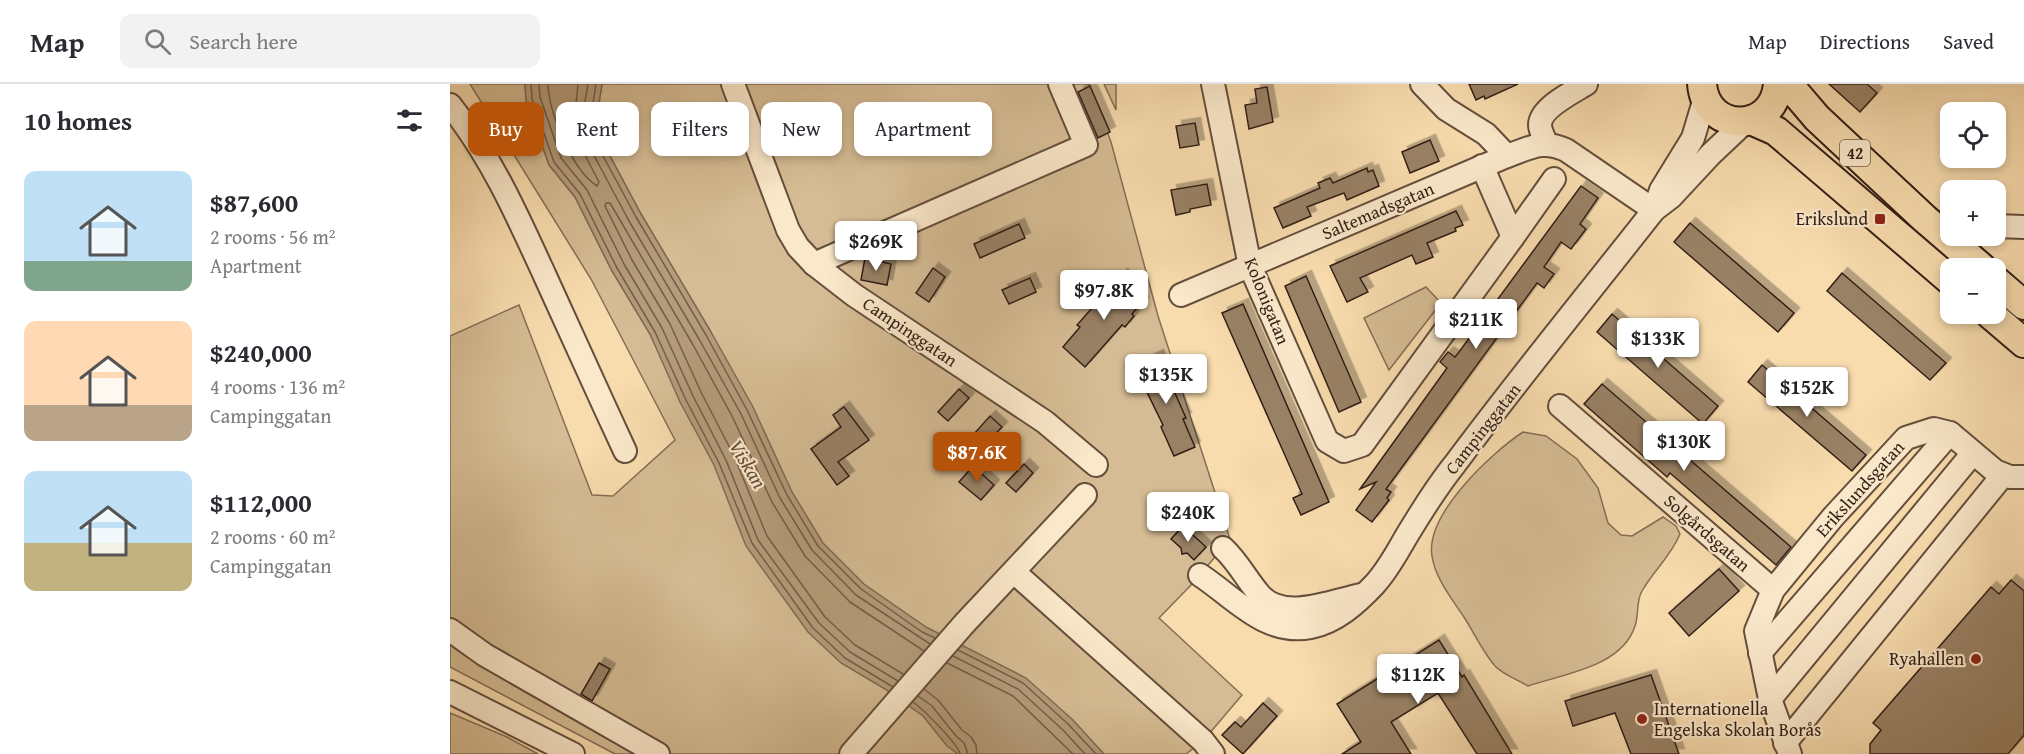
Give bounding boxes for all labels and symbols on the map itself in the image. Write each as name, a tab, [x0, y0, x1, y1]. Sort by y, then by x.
road number: 42	[1840, 140, 1870, 166]
street label: Saltemadsgatan	[1318, 175, 1438, 246]
place label: Erikslund	[1796, 205, 1868, 232]
marker: Erikslund	[1873, 212, 1887, 226]
pin: $269K	[834, 221, 918, 272]
street label: Kolonigatan	[1238, 253, 1297, 348]
pin: $97.8K	[1055, 270, 1153, 321]
street label: Campinggatan	[857, 290, 963, 373]
pin: $211K	[1434, 299, 1518, 350]
pin: $133K	[1616, 318, 1700, 369]
pin: $135K	[1124, 354, 1208, 405]
pin: $152K	[1765, 367, 1849, 418]
street label: Campinggatan	[1438, 377, 1527, 480]
pin: $130K	[1642, 421, 1726, 472]
pin: $87.6K	[928, 432, 1026, 483]
water label: Viskan	[722, 434, 774, 494]
street label: Erikslundsgatan	[1809, 434, 1910, 543]
street label: Solgårdsgatan	[1658, 487, 1757, 578]
pin: $240K	[1146, 492, 1230, 543]
place label: Ryahallen	[1889, 645, 1964, 672]
marker: Ryahallen	[1969, 652, 1983, 666]
pin: $112K	[1376, 654, 1460, 705]
place label: Internationella Engelska Skolan Borås	[1654, 695, 1821, 743]
marker: Internationella Engelska Skolan Borås	[1635, 712, 1649, 726]

